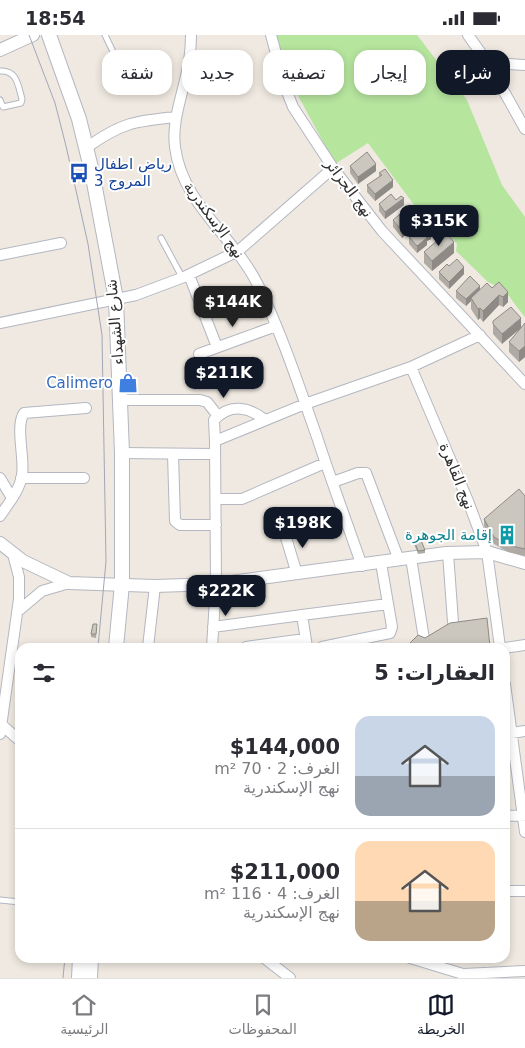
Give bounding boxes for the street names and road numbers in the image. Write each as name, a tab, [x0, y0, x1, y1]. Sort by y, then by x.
street label: نهج الجزائر	[320, 154, 377, 221]
street label: نهج الإسكندرية	[180, 178, 248, 262]
street label: شارع الشهداء	[102, 278, 128, 366]
street label: نهج القاهرة	[435, 440, 479, 512]

